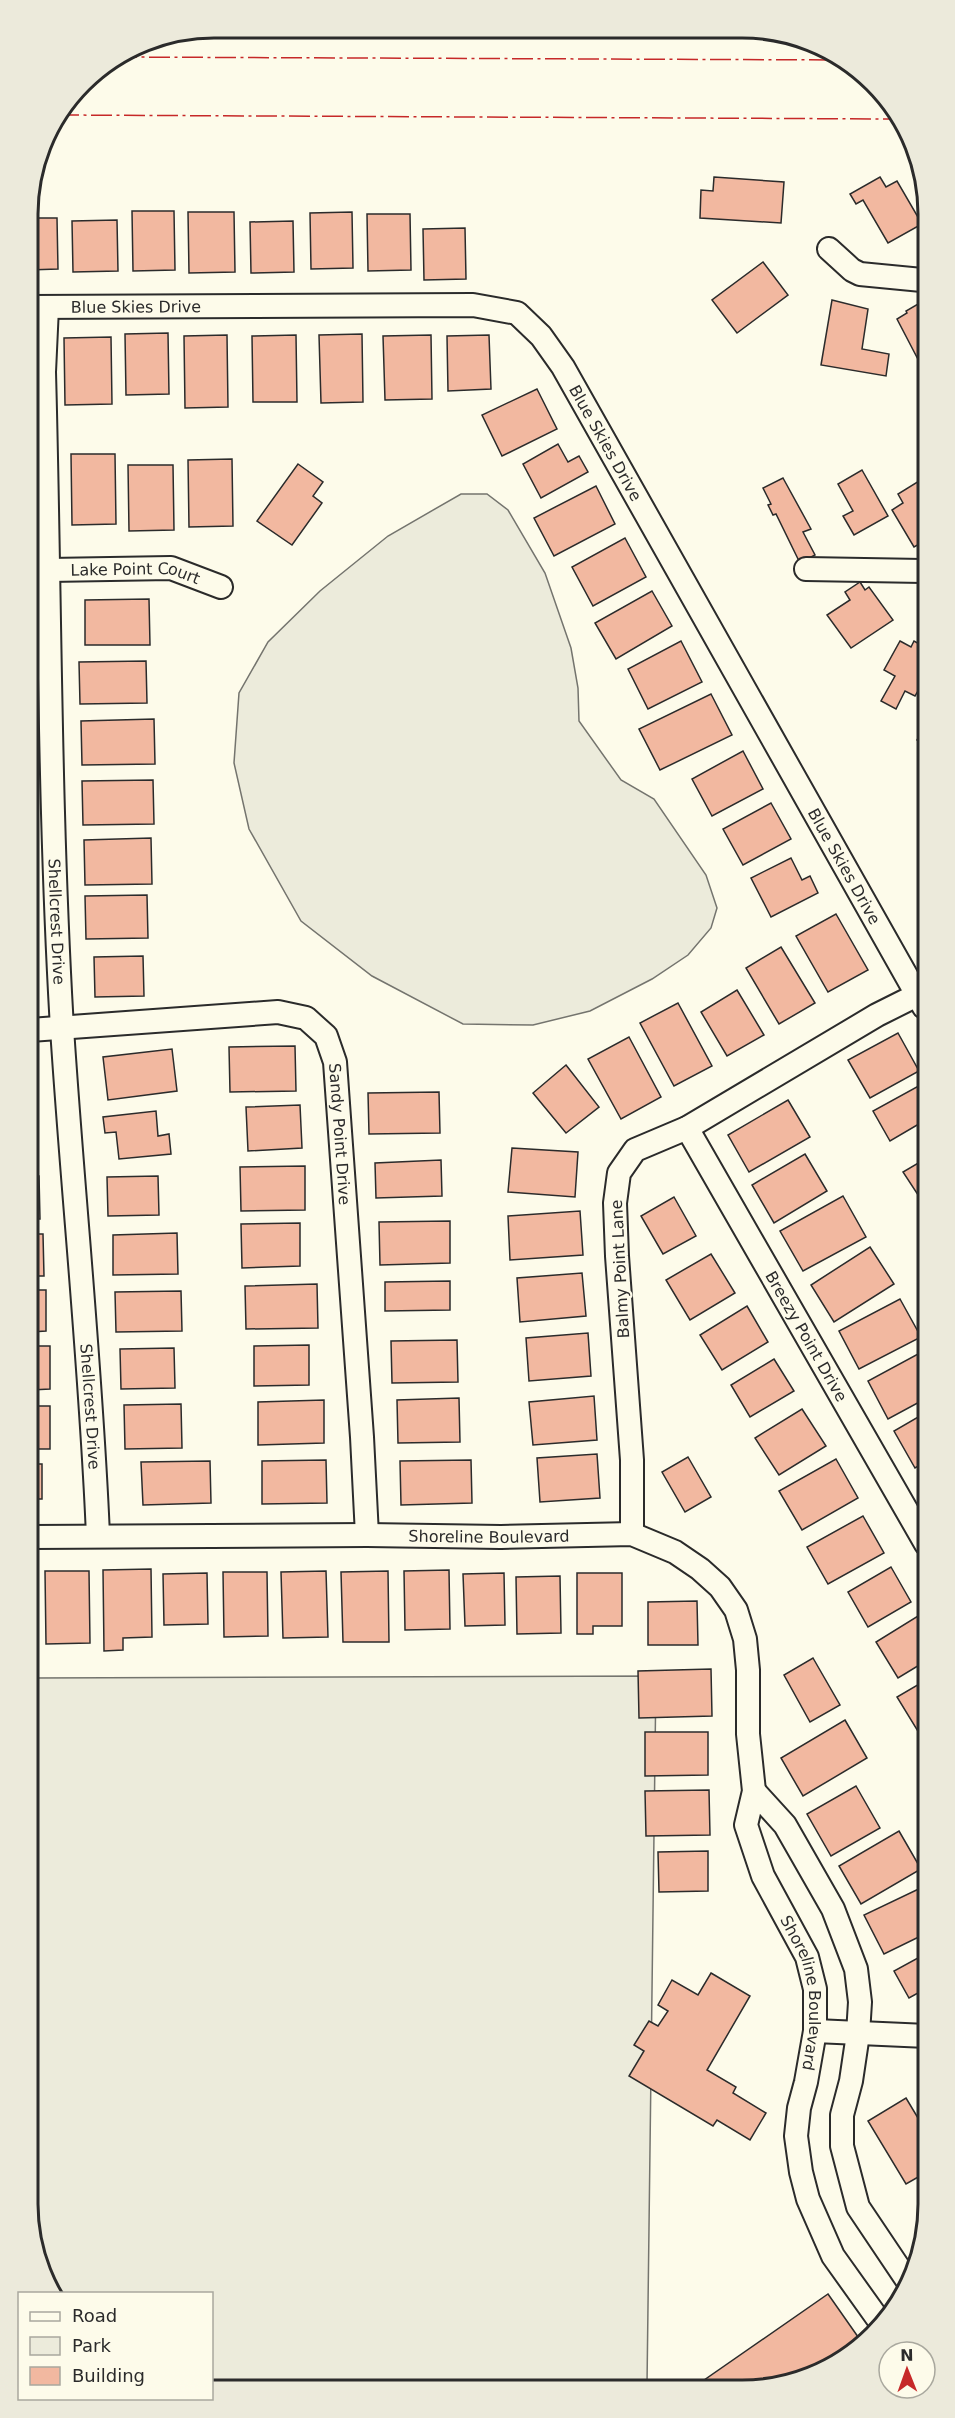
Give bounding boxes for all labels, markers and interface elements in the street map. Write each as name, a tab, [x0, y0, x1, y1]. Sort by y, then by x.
street label: Blue Skies Drive	[71, 297, 201, 316]
street label: Blue Skies Drive	[565, 381, 646, 504]
street label: Lake Point Court	[70, 558, 203, 588]
street label: Blue Skies Drive	[804, 805, 885, 928]
street label: Shellcrest Drive	[45, 858, 69, 985]
street label: Sandy Point Drive	[326, 1062, 355, 1206]
street label: Balmy Point Lane	[607, 1199, 633, 1339]
street label: Breezy Point Drive	[762, 1267, 852, 1405]
street label: Shellcrest Drive	[77, 1343, 104, 1470]
street label: Shoreline Boulevard	[408, 1526, 570, 1547]
street label: Shoreline Boulevard	[777, 1912, 825, 2072]
legend	[18, 2292, 213, 2400]
text: Road	[72, 2305, 117, 2326]
text: Park	[72, 2335, 111, 2356]
north arrow	[877, 2340, 937, 2400]
text: N	[900, 2346, 914, 2365]
text: Building	[72, 2365, 145, 2386]

